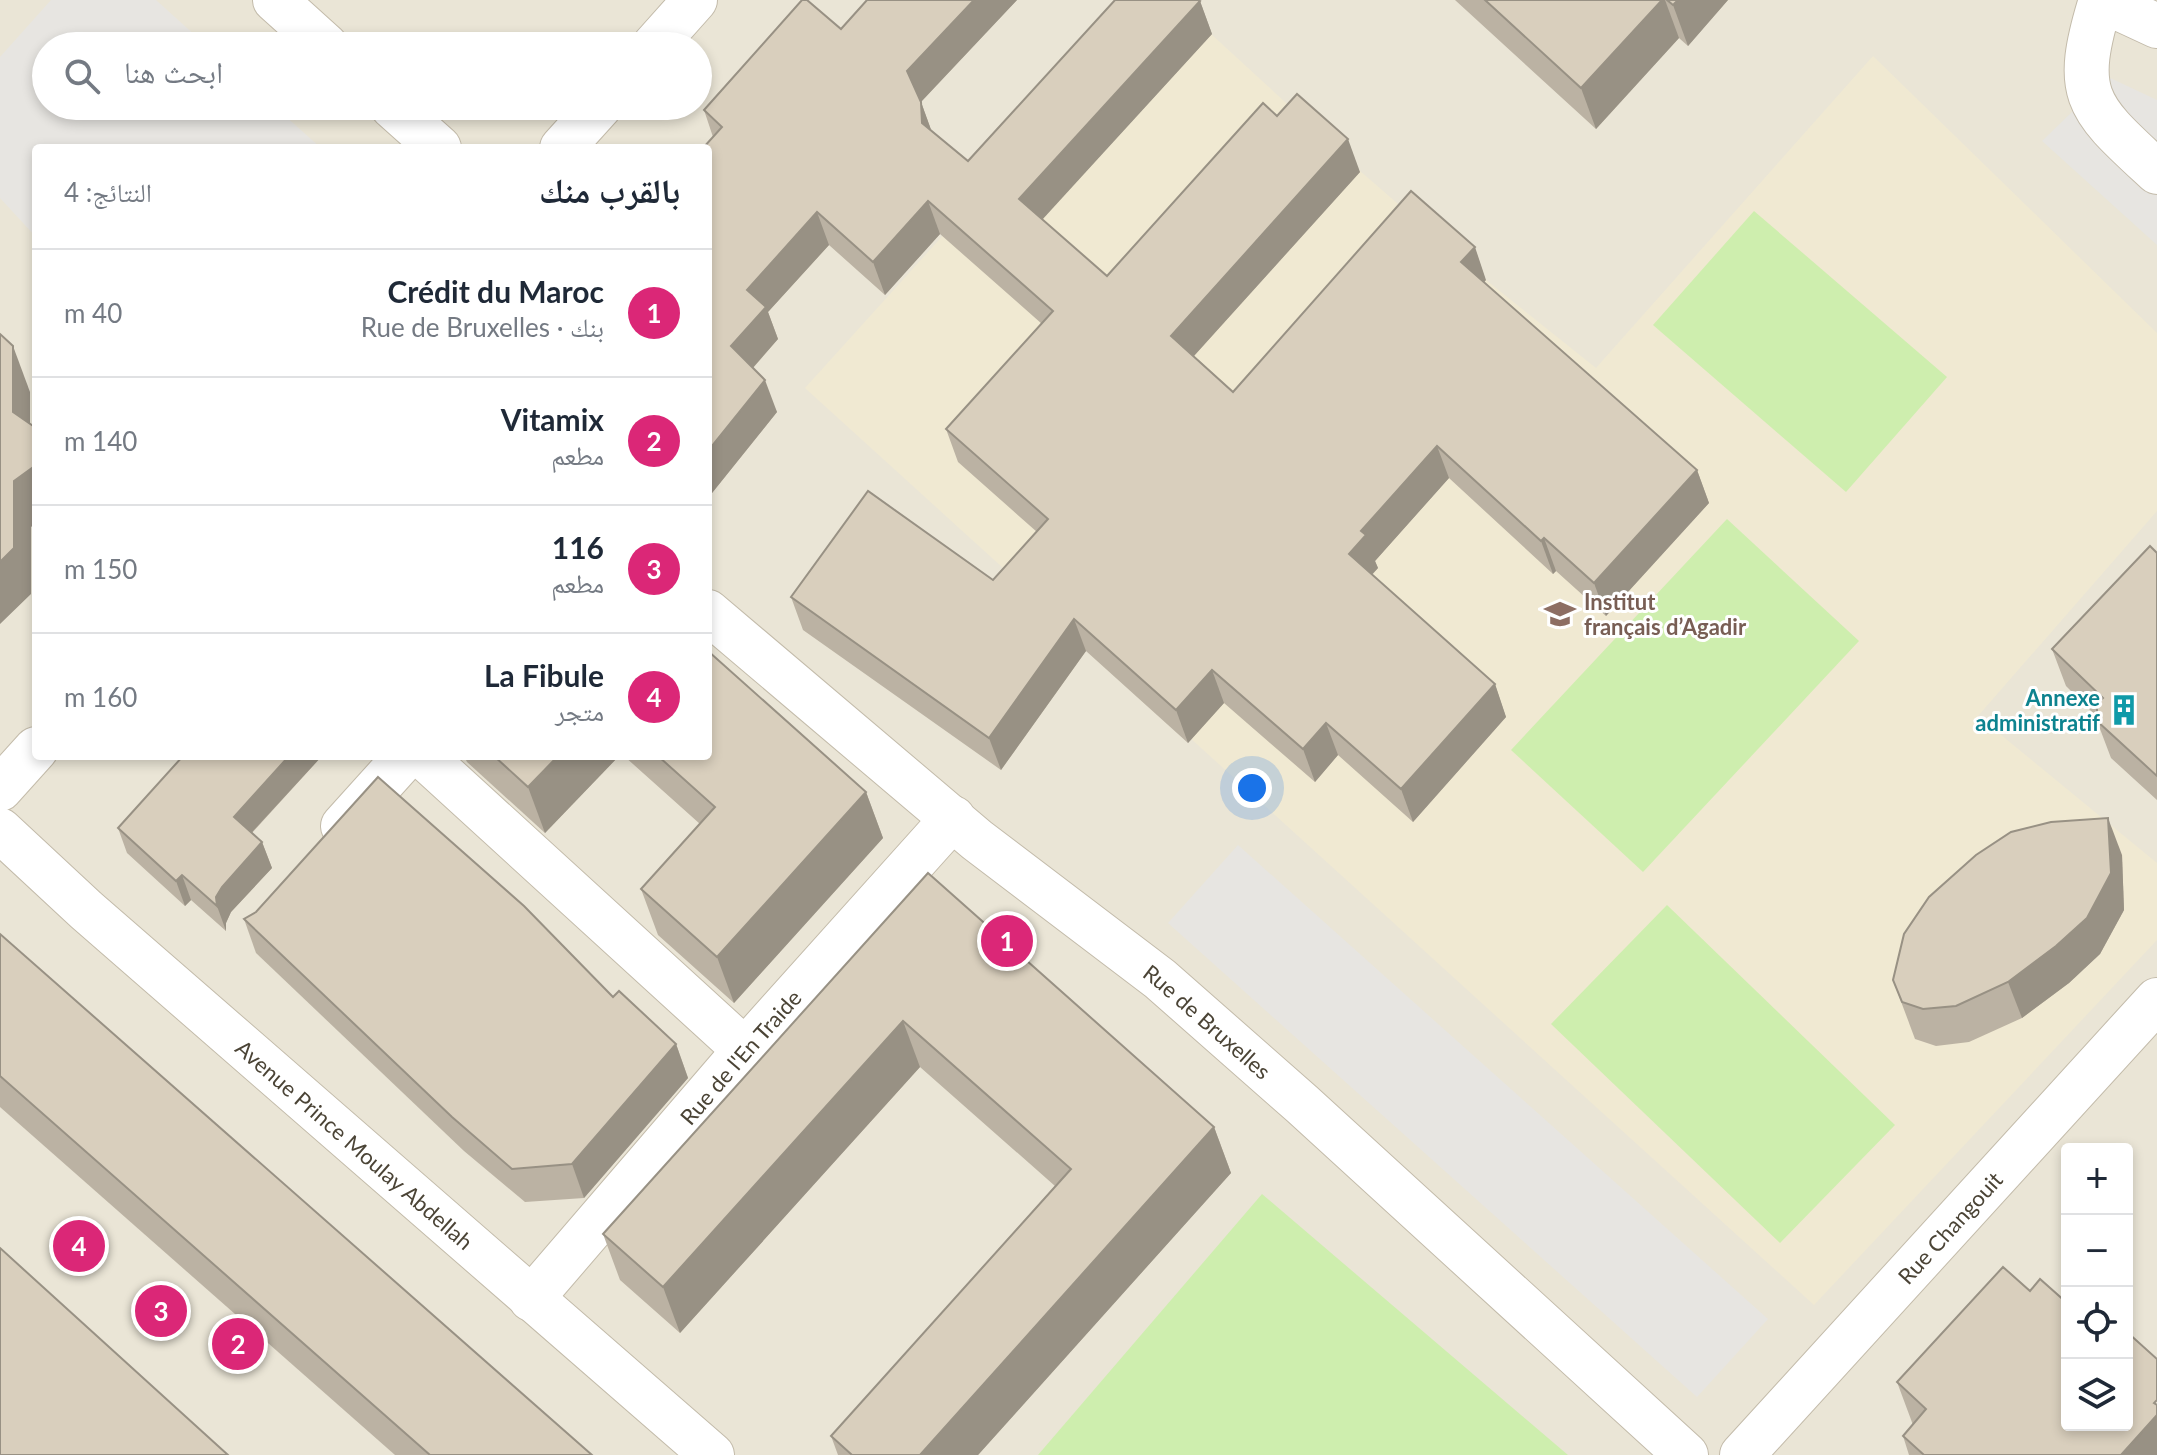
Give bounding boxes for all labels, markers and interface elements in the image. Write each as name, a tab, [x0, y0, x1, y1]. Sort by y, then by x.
search box	[32, 32, 712, 120]
text: ابحث هنا	[124, 53, 223, 89]
icon: search	[60, 54, 104, 98]
text: بالقرب منك	[539, 169, 680, 210]
text: النتائج: 4	[64, 176, 152, 208]
text: Crédit du Maroc	[387, 273, 604, 309]
text: 40 m	[64, 297, 122, 329]
text: 1	[646, 297, 662, 329]
text: بنك · Rue de Bruxelles	[361, 311, 604, 343]
text: Vitamix	[501, 401, 604, 437]
text: 140 m	[64, 425, 137, 457]
text: 2	[646, 425, 662, 457]
text: مطعم	[551, 439, 604, 471]
text: 116	[552, 529, 604, 565]
text: 150 m	[64, 553, 137, 585]
text: 3	[646, 553, 662, 585]
text: مطعم	[551, 567, 604, 599]
place label: Institut français d’Agadir	[1584, 588, 1747, 640]
school or university icon: Institut français d’Agadir	[1543, 597, 1577, 631]
text: La Fibule	[484, 657, 604, 693]
text: 160 m	[64, 681, 137, 713]
text: 4	[646, 681, 662, 713]
place label: Annexe administratif	[1975, 684, 2100, 736]
building icon: Annexe administratif	[2107, 693, 2141, 727]
text: متجر	[555, 695, 604, 727]
your location	[1232, 768, 1272, 808]
pin: 1	[981, 911, 1033, 971]
street label: Rue de Bruxelles	[1139, 958, 1277, 1084]
street label: Rue de l'En Traide	[674, 984, 806, 1130]
street label: Avenue Prince Moulay Abdellah	[231, 1034, 479, 1255]
map controls	[2061, 1143, 2133, 1431]
button: +	[2061, 1143, 2133, 1215]
street label: Rue Changouit	[1892, 1166, 2008, 1289]
button: −	[2061, 1215, 2133, 1287]
pin: 4	[53, 1216, 105, 1276]
pin: 3	[135, 1281, 187, 1341]
button: locate	[2061, 1287, 2133, 1359]
pin: 2	[212, 1314, 264, 1374]
button: layers	[2061, 1359, 2133, 1431]

